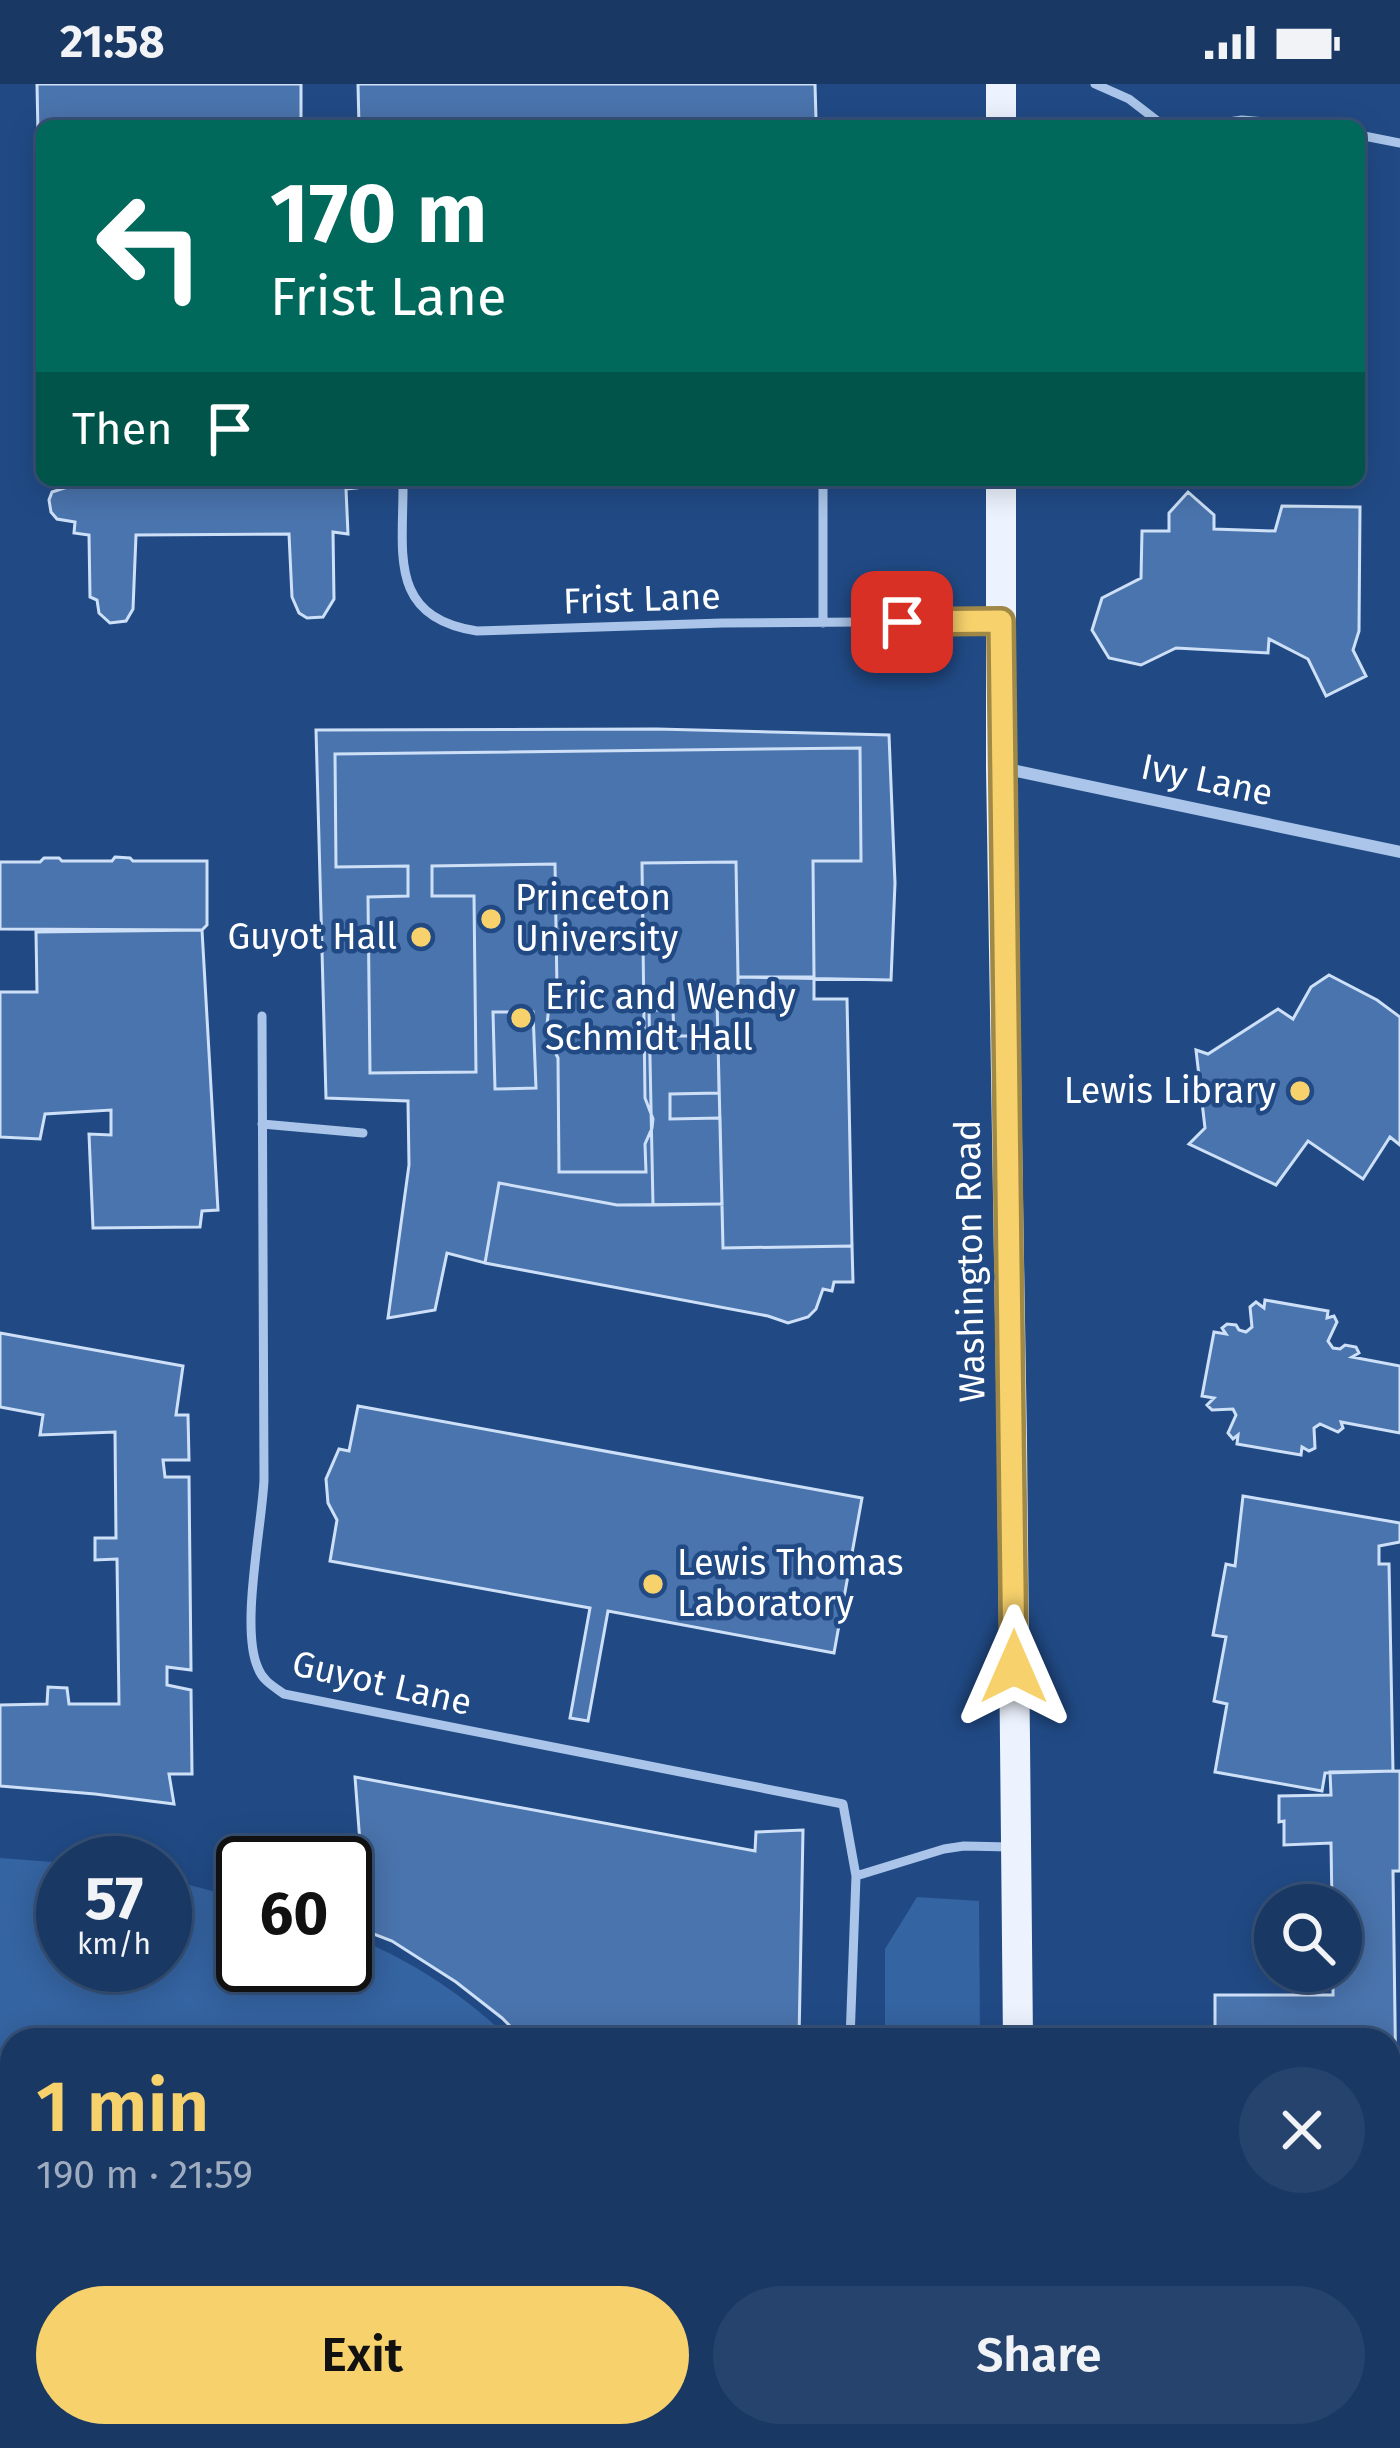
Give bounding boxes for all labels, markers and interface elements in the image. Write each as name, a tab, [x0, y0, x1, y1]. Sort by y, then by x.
text: 21:58	[60, 15, 165, 69]
text: 170 m	[270, 163, 487, 264]
icon: left	[72, 168, 228, 324]
text: Frist Lane	[270, 265, 507, 329]
icon: arrive	[197, 396, 263, 462]
text: Then	[72, 402, 173, 456]
pin	[851, 571, 953, 673]
street label: Frist Lane	[562, 574, 722, 624]
icon: arrive	[869, 589, 935, 655]
street label: Ivy Lane	[1137, 745, 1277, 815]
place label: Princeton University	[515, 876, 678, 961]
marker: Princeton University	[478, 906, 504, 932]
place label: Guyot Hall	[227, 915, 397, 959]
marker: Guyot Hall	[408, 924, 434, 950]
place label: Eric and Wendy Schmidt Hall	[545, 975, 796, 1060]
marker: Eric and Wendy Schmidt Hall	[508, 1005, 534, 1031]
place label: Lewis Library	[1064, 1069, 1276, 1113]
marker: Lewis Library	[1287, 1078, 1313, 1104]
street label: Washington Road	[946, 1119, 994, 1403]
place label: Lewis Thomas Laboratory	[677, 1541, 904, 1626]
marker: Lewis Thomas Laboratory	[640, 1571, 666, 1597]
position arrow	[951, 1604, 1077, 1730]
street label: Guyot Lane	[288, 1641, 476, 1725]
speed limit sign: 60	[216, 1836, 372, 1992]
text: 57	[85, 1863, 143, 1935]
map controls	[1254, 1884, 1362, 1992]
button: search	[1254, 1884, 1362, 1992]
text: km/h	[77, 1926, 151, 1962]
text: 1 min	[36, 2064, 209, 2150]
button: close	[1239, 2067, 1365, 2193]
text: 190 m · 21:59	[36, 2152, 253, 2198]
button: Exit	[36, 2286, 689, 2424]
button: Share	[713, 2286, 1365, 2424]

